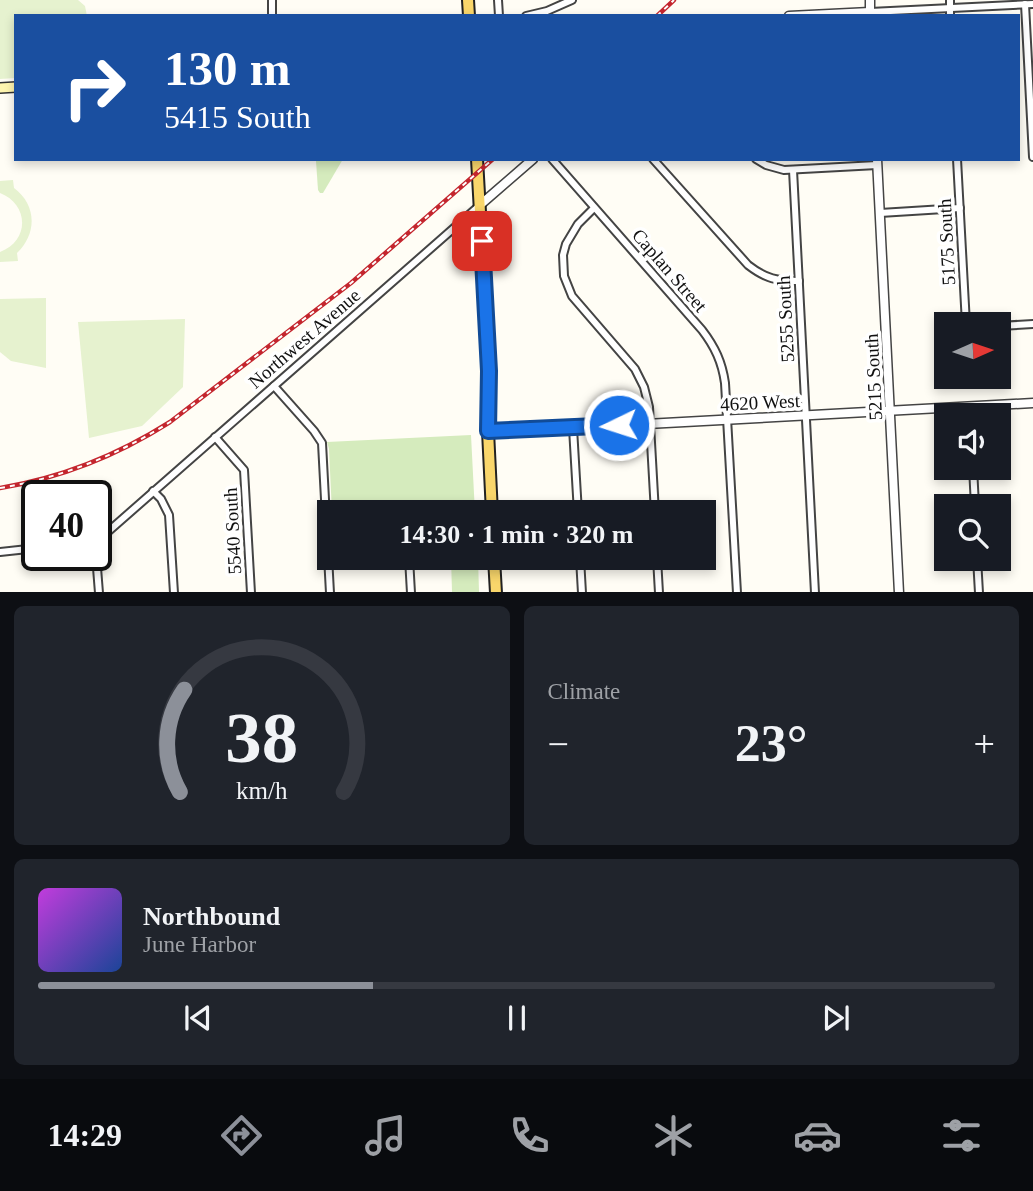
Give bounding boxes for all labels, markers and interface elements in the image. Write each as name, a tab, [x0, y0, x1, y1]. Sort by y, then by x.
text: 130 m	[164, 41, 291, 96]
icon: right	[49, 42, 140, 133]
text: 5415 South	[164, 99, 311, 135]
street label: 5175 South	[934, 197, 959, 286]
pin	[452, 211, 512, 271]
icon: arrive	[463, 222, 501, 260]
street label: Caplan Street	[628, 225, 712, 317]
street label: 5255 South	[773, 274, 798, 363]
street label: Northwest Avenue	[244, 284, 364, 392]
north arrow	[934, 312, 1012, 388]
map controls	[934, 312, 1011, 571]
street label: 5215 South	[861, 332, 886, 421]
position arrow	[582, 388, 656, 462]
street label: 4620 West	[720, 390, 801, 415]
button: sound	[934, 403, 1011, 480]
speed limit sign: 40	[21, 480, 112, 571]
street label: 5540 South	[220, 486, 245, 575]
button: search	[934, 494, 1011, 571]
text: 14:30 · 1 min · 320 m	[400, 520, 634, 549]
text: Climate	[548, 679, 620, 704]
text: 38	[225, 697, 298, 778]
text: 23°	[735, 715, 808, 772]
text: −	[548, 723, 569, 765]
text: +	[974, 723, 995, 765]
text: km/h	[236, 776, 288, 803]
text: Northbound	[143, 902, 280, 931]
text: June Harbor	[143, 932, 256, 957]
icon: previous	[179, 999, 217, 1037]
icon: pause	[498, 999, 536, 1037]
icon: next	[817, 999, 855, 1037]
icon: directions	[217, 1111, 266, 1160]
icon: music	[361, 1111, 410, 1160]
icon: phone	[505, 1111, 554, 1160]
icon: climate	[649, 1111, 698, 1160]
icon: car	[793, 1111, 842, 1160]
icon: filters	[937, 1111, 986, 1160]
text: 14:29	[47, 1117, 122, 1153]

